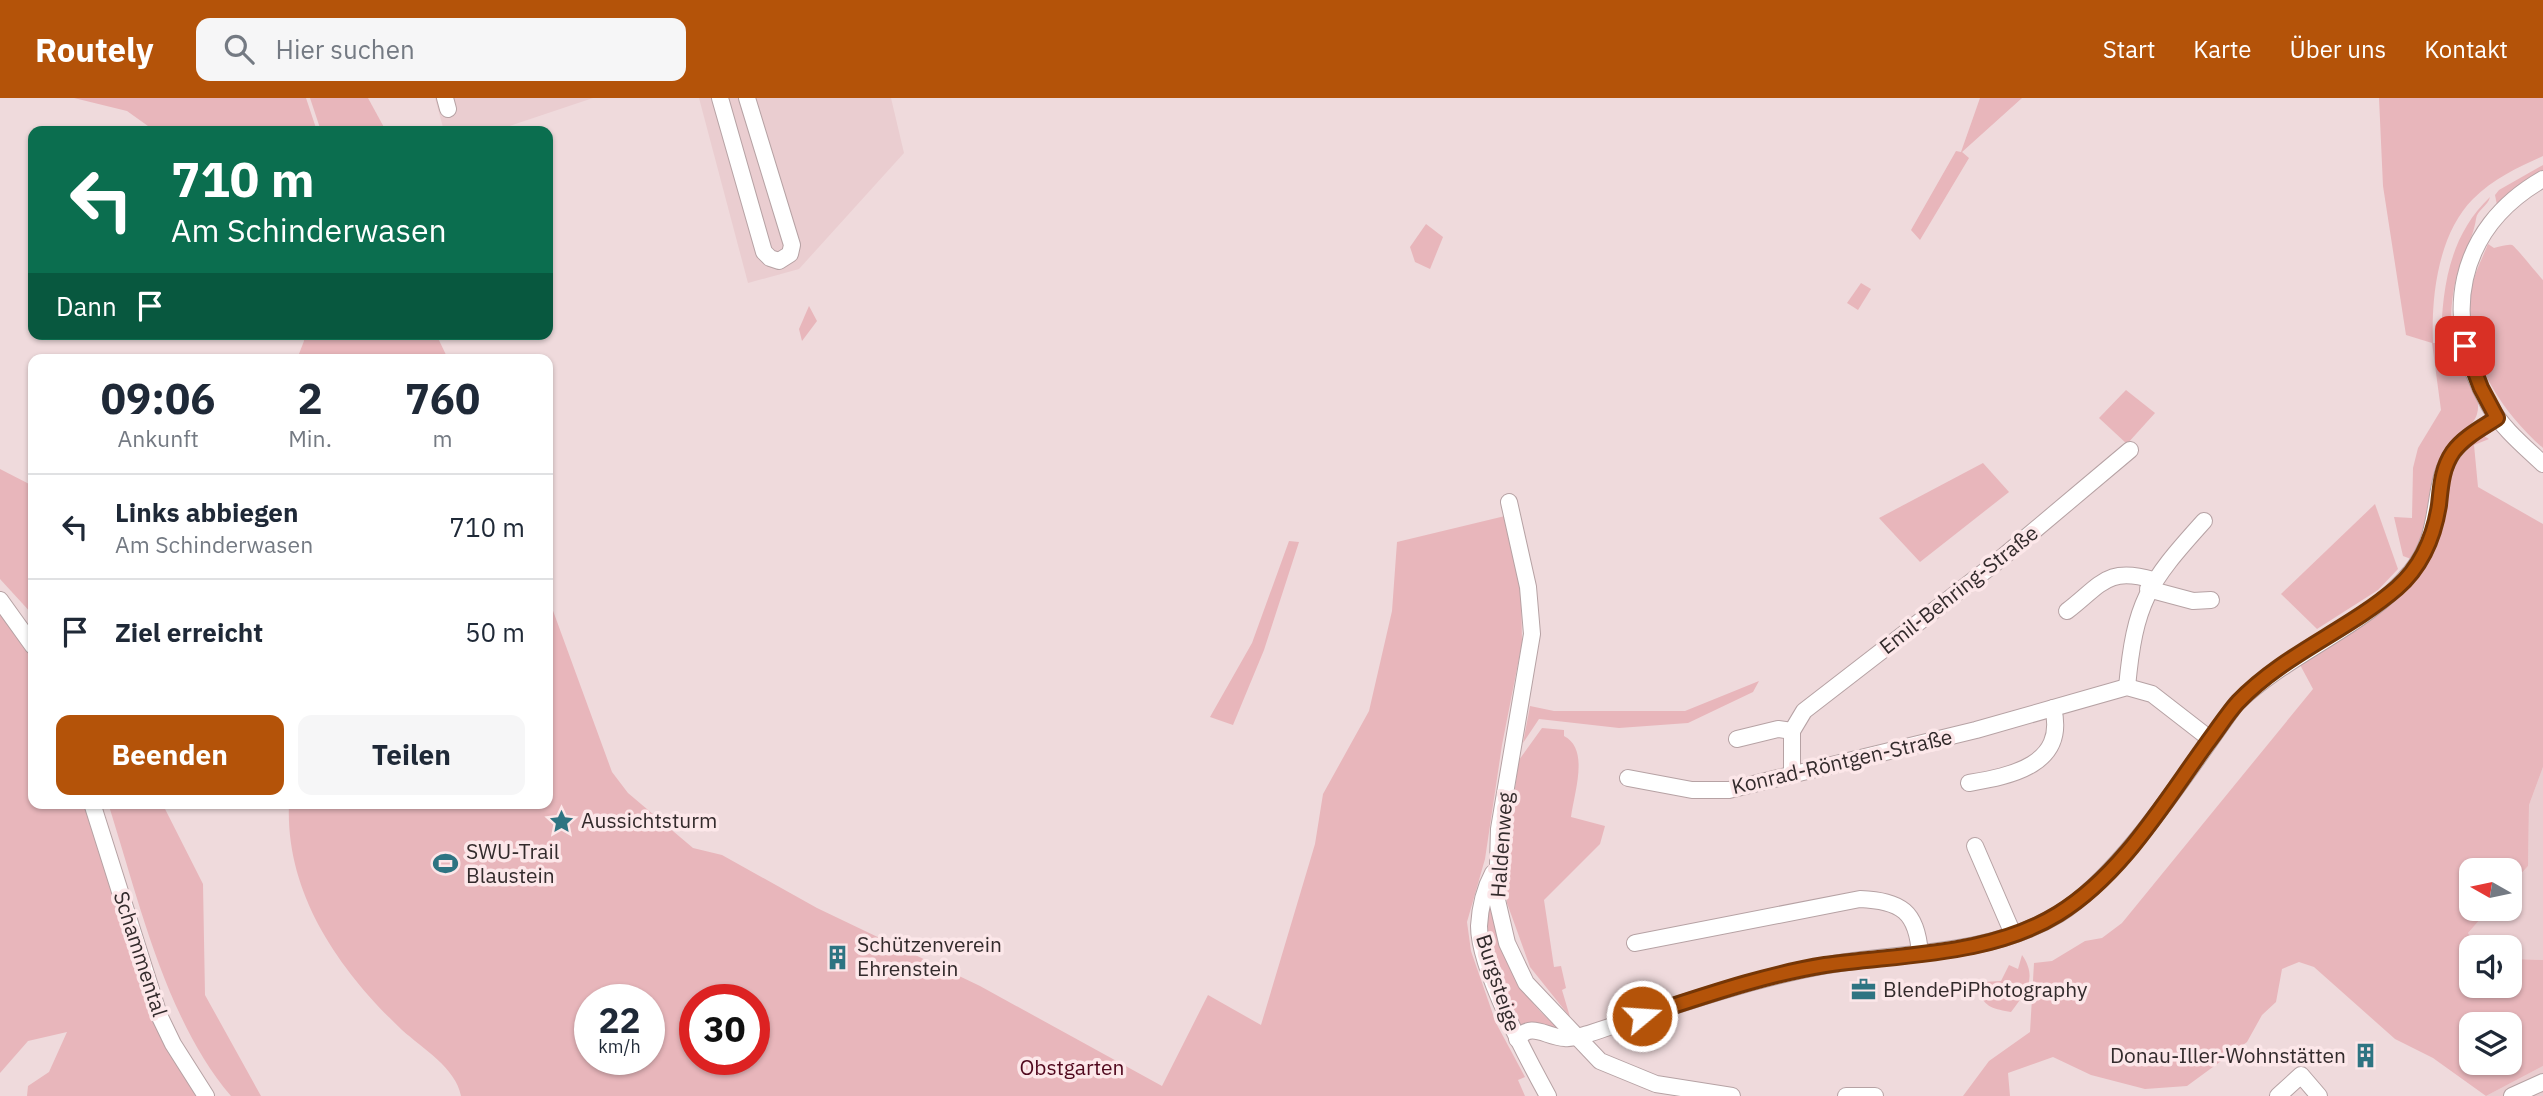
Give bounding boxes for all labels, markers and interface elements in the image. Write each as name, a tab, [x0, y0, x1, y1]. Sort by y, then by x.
search box	[196, 18, 686, 81]
text: Routely	[35, 28, 154, 71]
icon: search	[220, 30, 258, 68]
text: Hier suchen	[276, 32, 415, 66]
text: Start	[2103, 33, 2155, 65]
text: Karte	[2193, 33, 2251, 65]
text: Über uns	[2289, 33, 2386, 65]
text: Kontakt	[2424, 33, 2508, 65]
text: 710 m	[171, 147, 315, 210]
icon: left	[56, 154, 147, 245]
text: Am Schinderwasen	[171, 209, 447, 251]
icon: arrive	[131, 287, 169, 325]
text: Dann	[56, 289, 117, 323]
pin	[2435, 316, 2495, 376]
icon: arrive	[2446, 327, 2484, 365]
text: 09:06	[101, 371, 215, 426]
text: 2	[297, 371, 323, 426]
text: 760	[405, 371, 480, 426]
text: Ankunft	[117, 423, 199, 453]
text: Min.	[288, 423, 332, 453]
text: m	[432, 423, 452, 453]
text: Links abbiegen	[115, 495, 298, 529]
icon: left	[56, 508, 94, 546]
text: 710 m	[449, 510, 525, 544]
street label: Emil-Behring-Straße	[1873, 518, 2044, 660]
text: Am Schinderwasen	[115, 529, 313, 559]
icon: arrive	[56, 613, 94, 651]
text: Ziel erreicht	[115, 615, 263, 649]
text: 50 m	[465, 615, 525, 649]
button: Beenden	[56, 715, 284, 795]
button: Teilen	[298, 715, 525, 795]
street label: Konrad-Röntgen-Straße	[1729, 722, 1955, 800]
street label: Haldenweg	[1483, 791, 1519, 899]
place label: Aussichtsturm	[581, 806, 717, 834]
place icon: Aussichtsturm	[547, 807, 575, 835]
place label: SWU-Trail Blaustein	[466, 837, 560, 889]
sports icon: SWU-Trail Blaustein	[432, 850, 460, 878]
north arrow	[2459, 858, 2522, 920]
map controls	[2459, 858, 2522, 1075]
street label: Schammental	[107, 887, 174, 1020]
place label: Schützenverein Ehrenstein	[857, 930, 1002, 982]
street label: Burgsteige	[1470, 931, 1528, 1035]
button: sound	[2459, 935, 2522, 998]
building icon: Schützenverein Ehrenstein	[823, 943, 851, 971]
place label: BlendePiPhotography	[1883, 975, 2088, 1003]
office icon: BlendePiPhotography	[1849, 976, 1877, 1004]
position arrow	[1605, 979, 1679, 1053]
speed limit sign: 30	[679, 984, 770, 1075]
text: 22	[598, 997, 641, 1043]
button: layers	[2459, 1012, 2522, 1075]
text: km/h	[598, 1035, 641, 1058]
place label: Donau-Iller-Wohnstätten	[2110, 1041, 2346, 1069]
building icon: Donau-Iller-Wohnstätten	[2352, 1042, 2380, 1070]
park label: Obstgarten	[1019, 1053, 1125, 1081]

